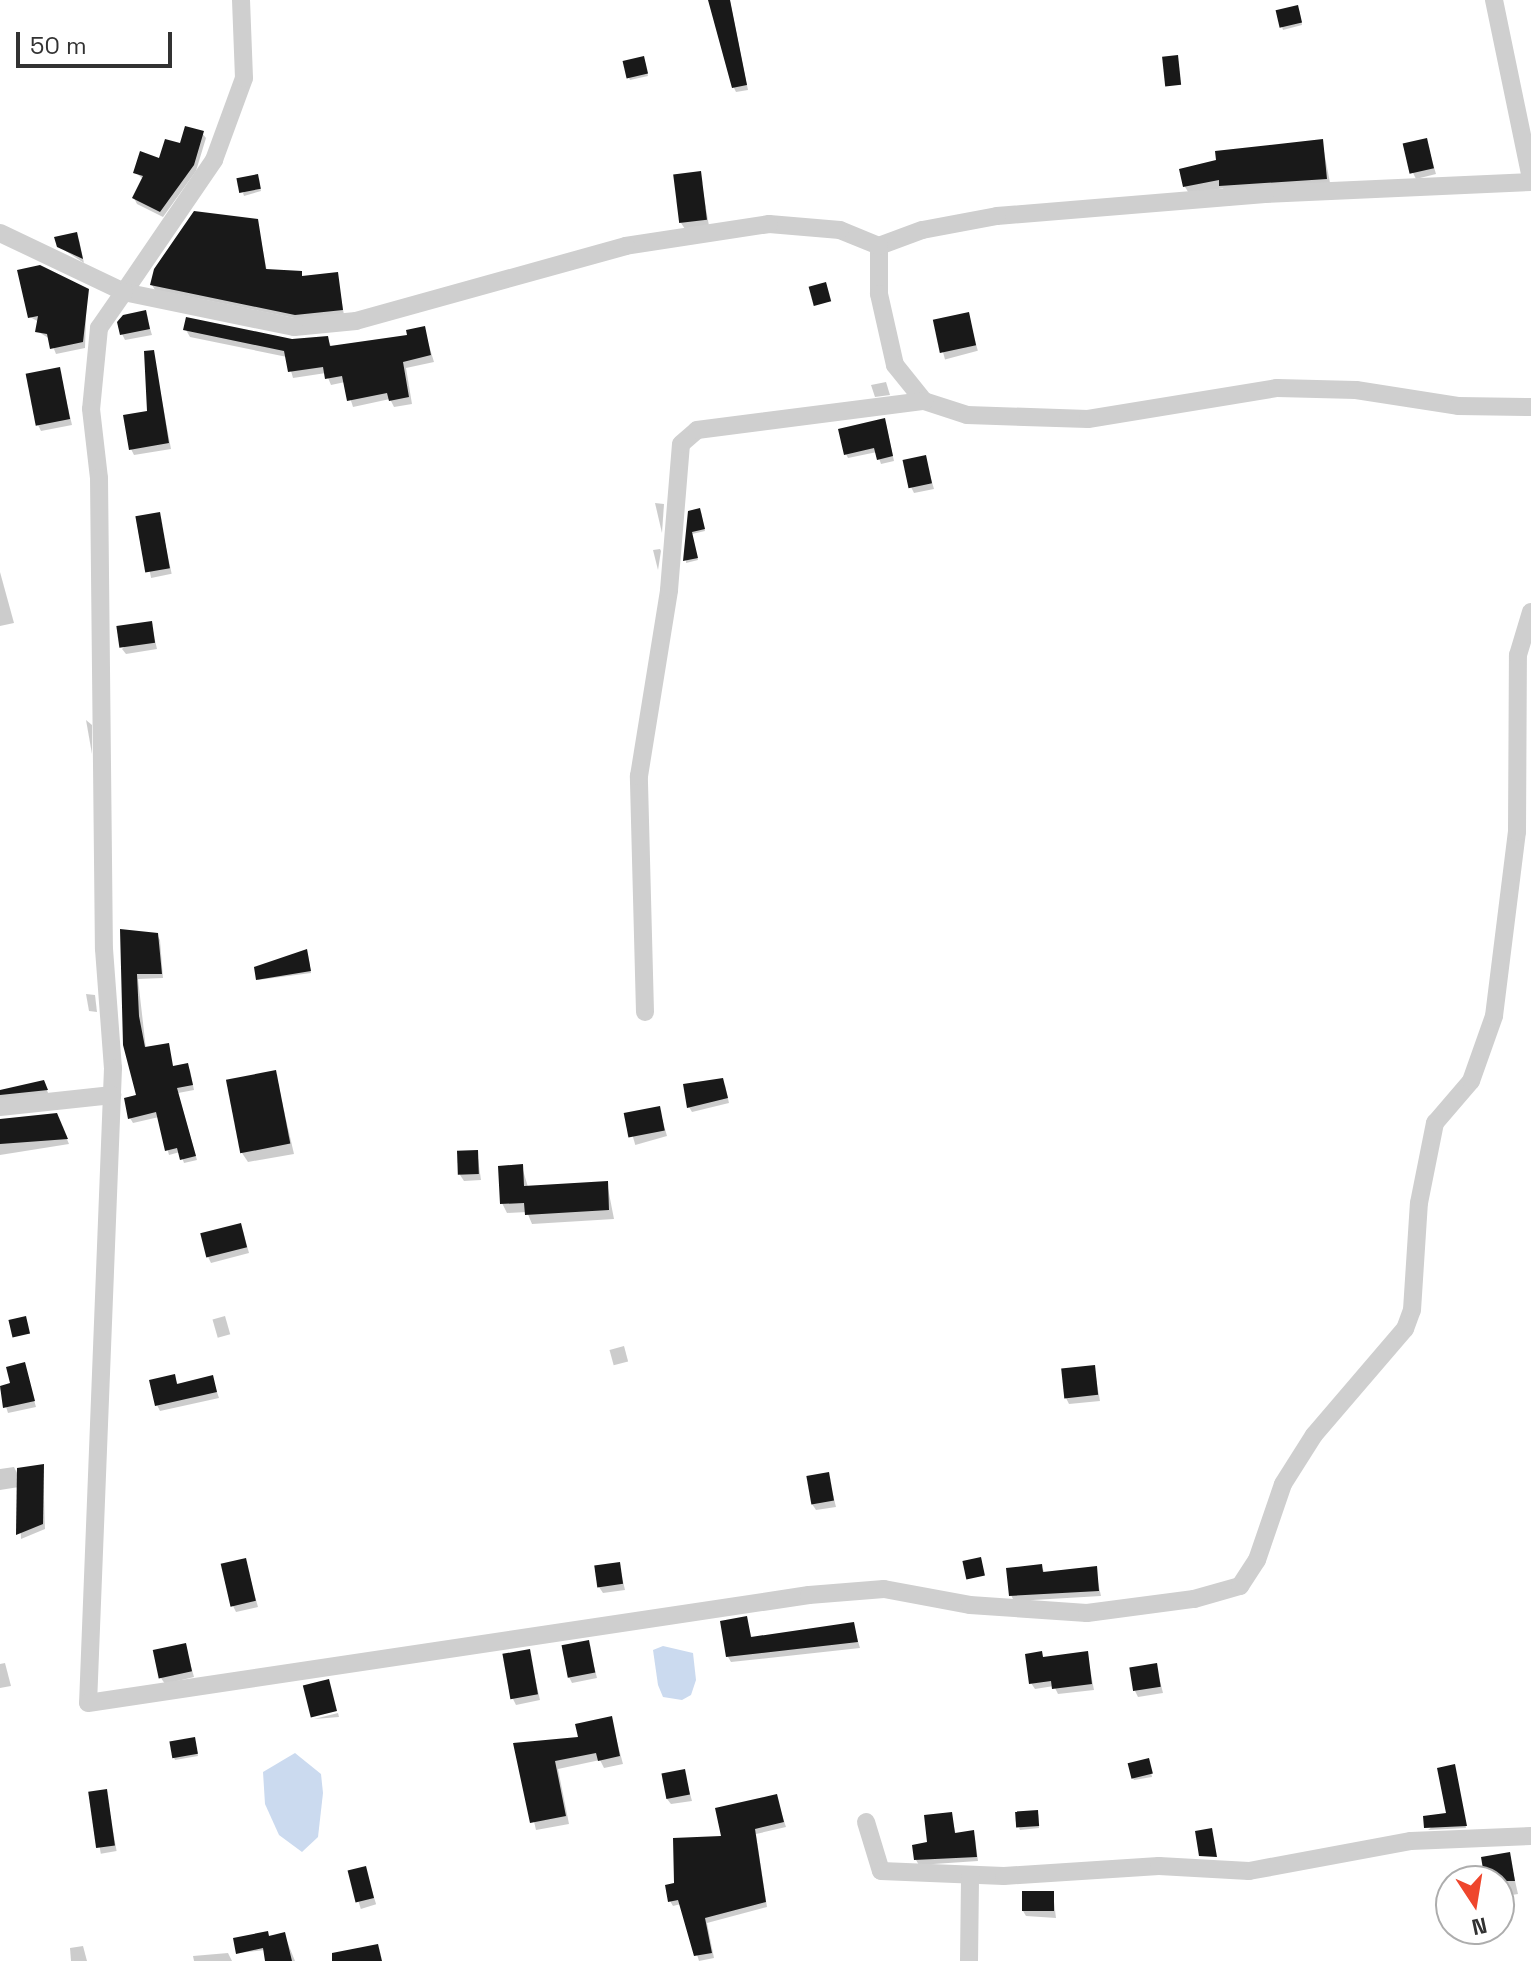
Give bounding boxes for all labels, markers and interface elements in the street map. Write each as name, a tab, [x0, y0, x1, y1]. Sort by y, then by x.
scale bar	[20, 16, 176, 66]
text: 50 m	[30, 30, 87, 61]
north arrow	[1435, 1865, 1515, 1945]
text: N	[1469, 1911, 1490, 1942]

